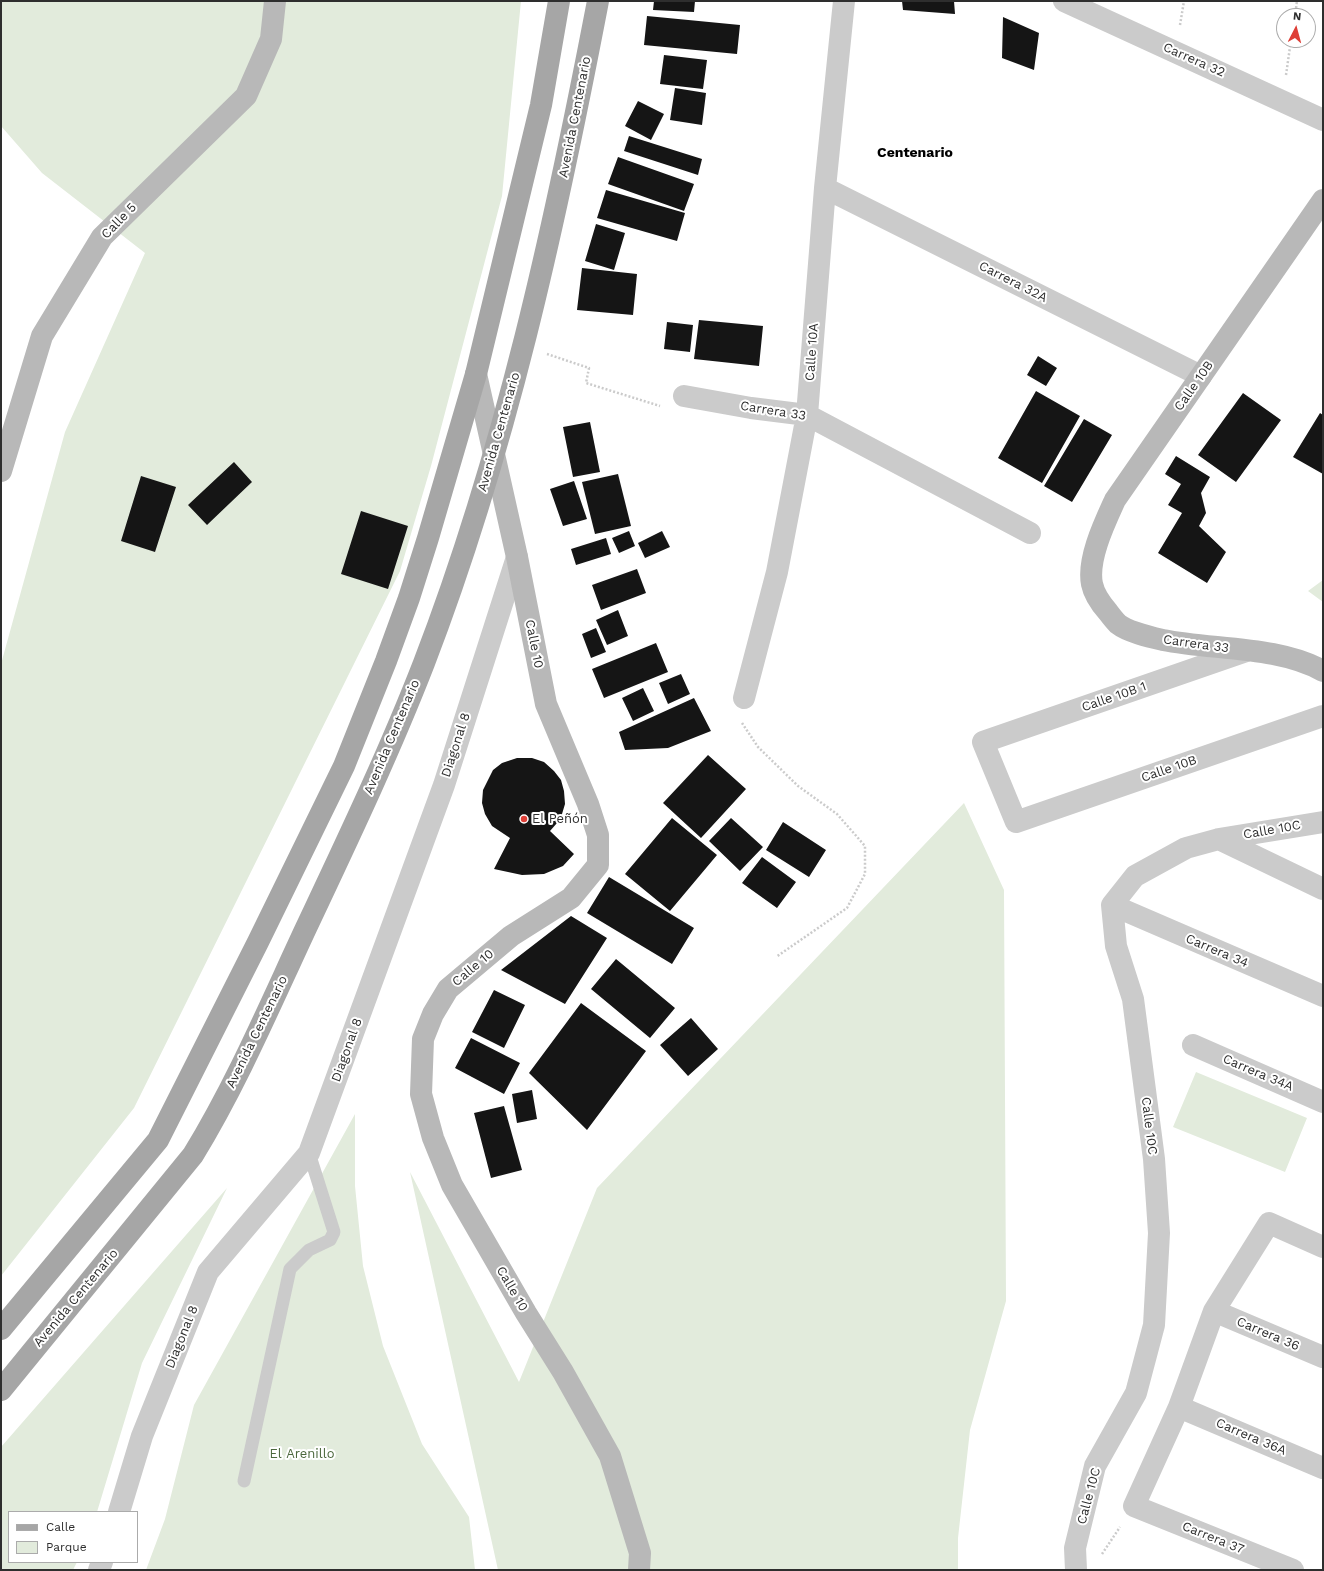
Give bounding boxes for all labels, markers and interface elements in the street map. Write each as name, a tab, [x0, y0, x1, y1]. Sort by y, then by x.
north arrow	[1276, 8, 1316, 48]
text: N	[1292, 10, 1302, 23]
street label: Carrera 32	[1161, 39, 1227, 81]
street label: Avenida Centenario	[556, 55, 594, 179]
district label: Centenario	[877, 145, 953, 161]
street label: Calle 5	[98, 200, 140, 242]
street label: Carrera 32A	[976, 258, 1050, 306]
street label: Calle 10A	[802, 323, 822, 381]
street label: Calle 10B	[1171, 358, 1217, 414]
street label: Avenida Centenario	[475, 371, 523, 493]
street label: Carrera 33	[739, 398, 807, 424]
street label: Calle 10	[522, 618, 546, 670]
street label: Carrera 33	[1162, 632, 1230, 656]
street label: Avenida Centenario	[361, 677, 423, 797]
street label: Calle 10B 1	[1080, 679, 1148, 715]
street label: Diagonal 8	[438, 711, 474, 779]
street label: Calle 10B	[1139, 752, 1199, 786]
place label: El Peñón	[532, 811, 588, 827]
marker: El Peñón	[519, 814, 529, 824]
street label: Calle 10C	[1242, 817, 1302, 843]
street label: Carrera 34	[1183, 931, 1251, 971]
street label: Calle 10	[449, 946, 497, 990]
street label: Avenida Centenario	[223, 973, 291, 1091]
street label: Diagonal 8	[328, 1016, 366, 1084]
street label: Carrera 34A	[1220, 1051, 1296, 1095]
street label: Calle 10C	[1138, 1096, 1160, 1156]
street label: Avenida Centenario	[30, 1246, 122, 1350]
street label: Calle 10	[493, 1264, 531, 1314]
street label: Diagonal 8	[162, 1303, 202, 1371]
street label: Carrera 36	[1234, 1314, 1302, 1354]
street label: Carrera 36A	[1213, 1415, 1289, 1459]
park label: El Arenillo	[269, 1446, 335, 1462]
street label: Calle 10C	[1074, 1466, 1104, 1526]
legend	[8, 1511, 138, 1563]
street label: Carrera 37	[1180, 1519, 1246, 1557]
text: Calle	[46, 1520, 75, 1534]
text: Parque	[46, 1540, 87, 1554]

